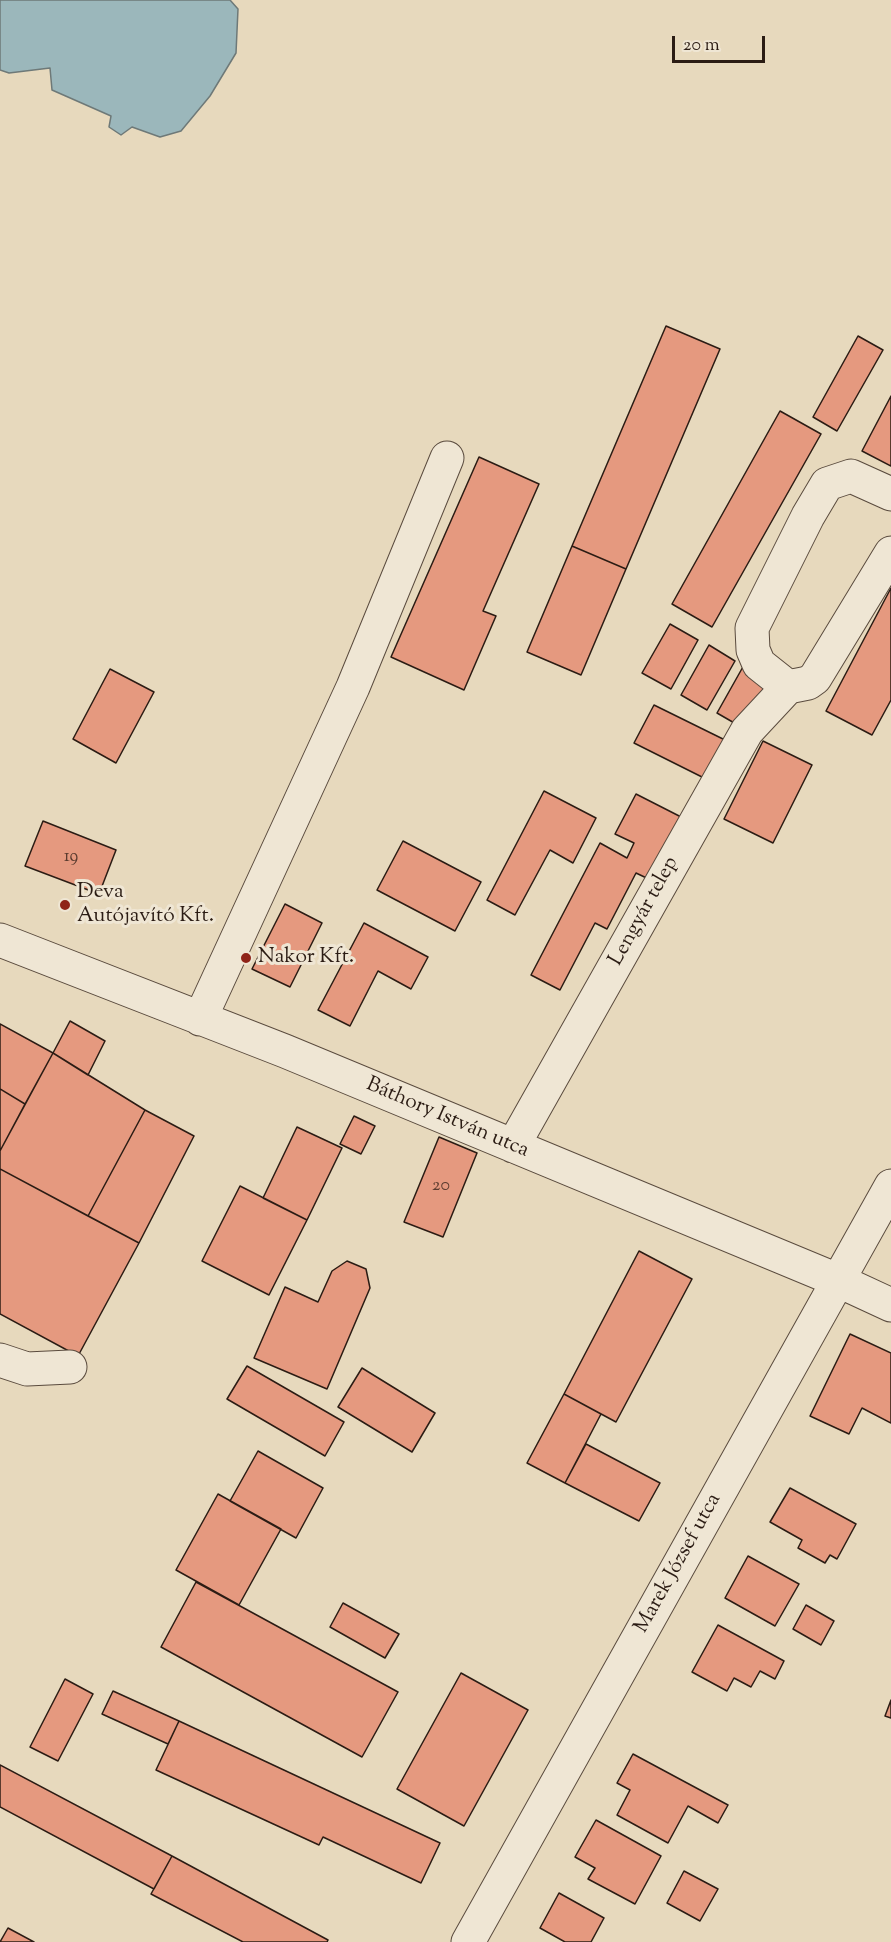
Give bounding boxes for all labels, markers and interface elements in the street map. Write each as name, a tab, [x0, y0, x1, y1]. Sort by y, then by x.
scale bar	[675, 24, 768, 62]
text: 20 m	[683, 33, 720, 59]
house number: 19	[64, 847, 78, 869]
street label: Lengyár telep	[605, 853, 685, 971]
place label: Deva Autójavító Kft.	[77, 880, 214, 930]
marker: Deva Autójavító Kft.	[58, 898, 72, 912]
place label: Nakor Kft.	[258, 945, 354, 971]
marker: Nakor Kft.	[239, 951, 253, 965]
street label: Báthory István utca	[362, 1073, 532, 1165]
house number: 20	[432, 1176, 450, 1198]
street label: Marek József utca	[630, 1490, 728, 1638]

